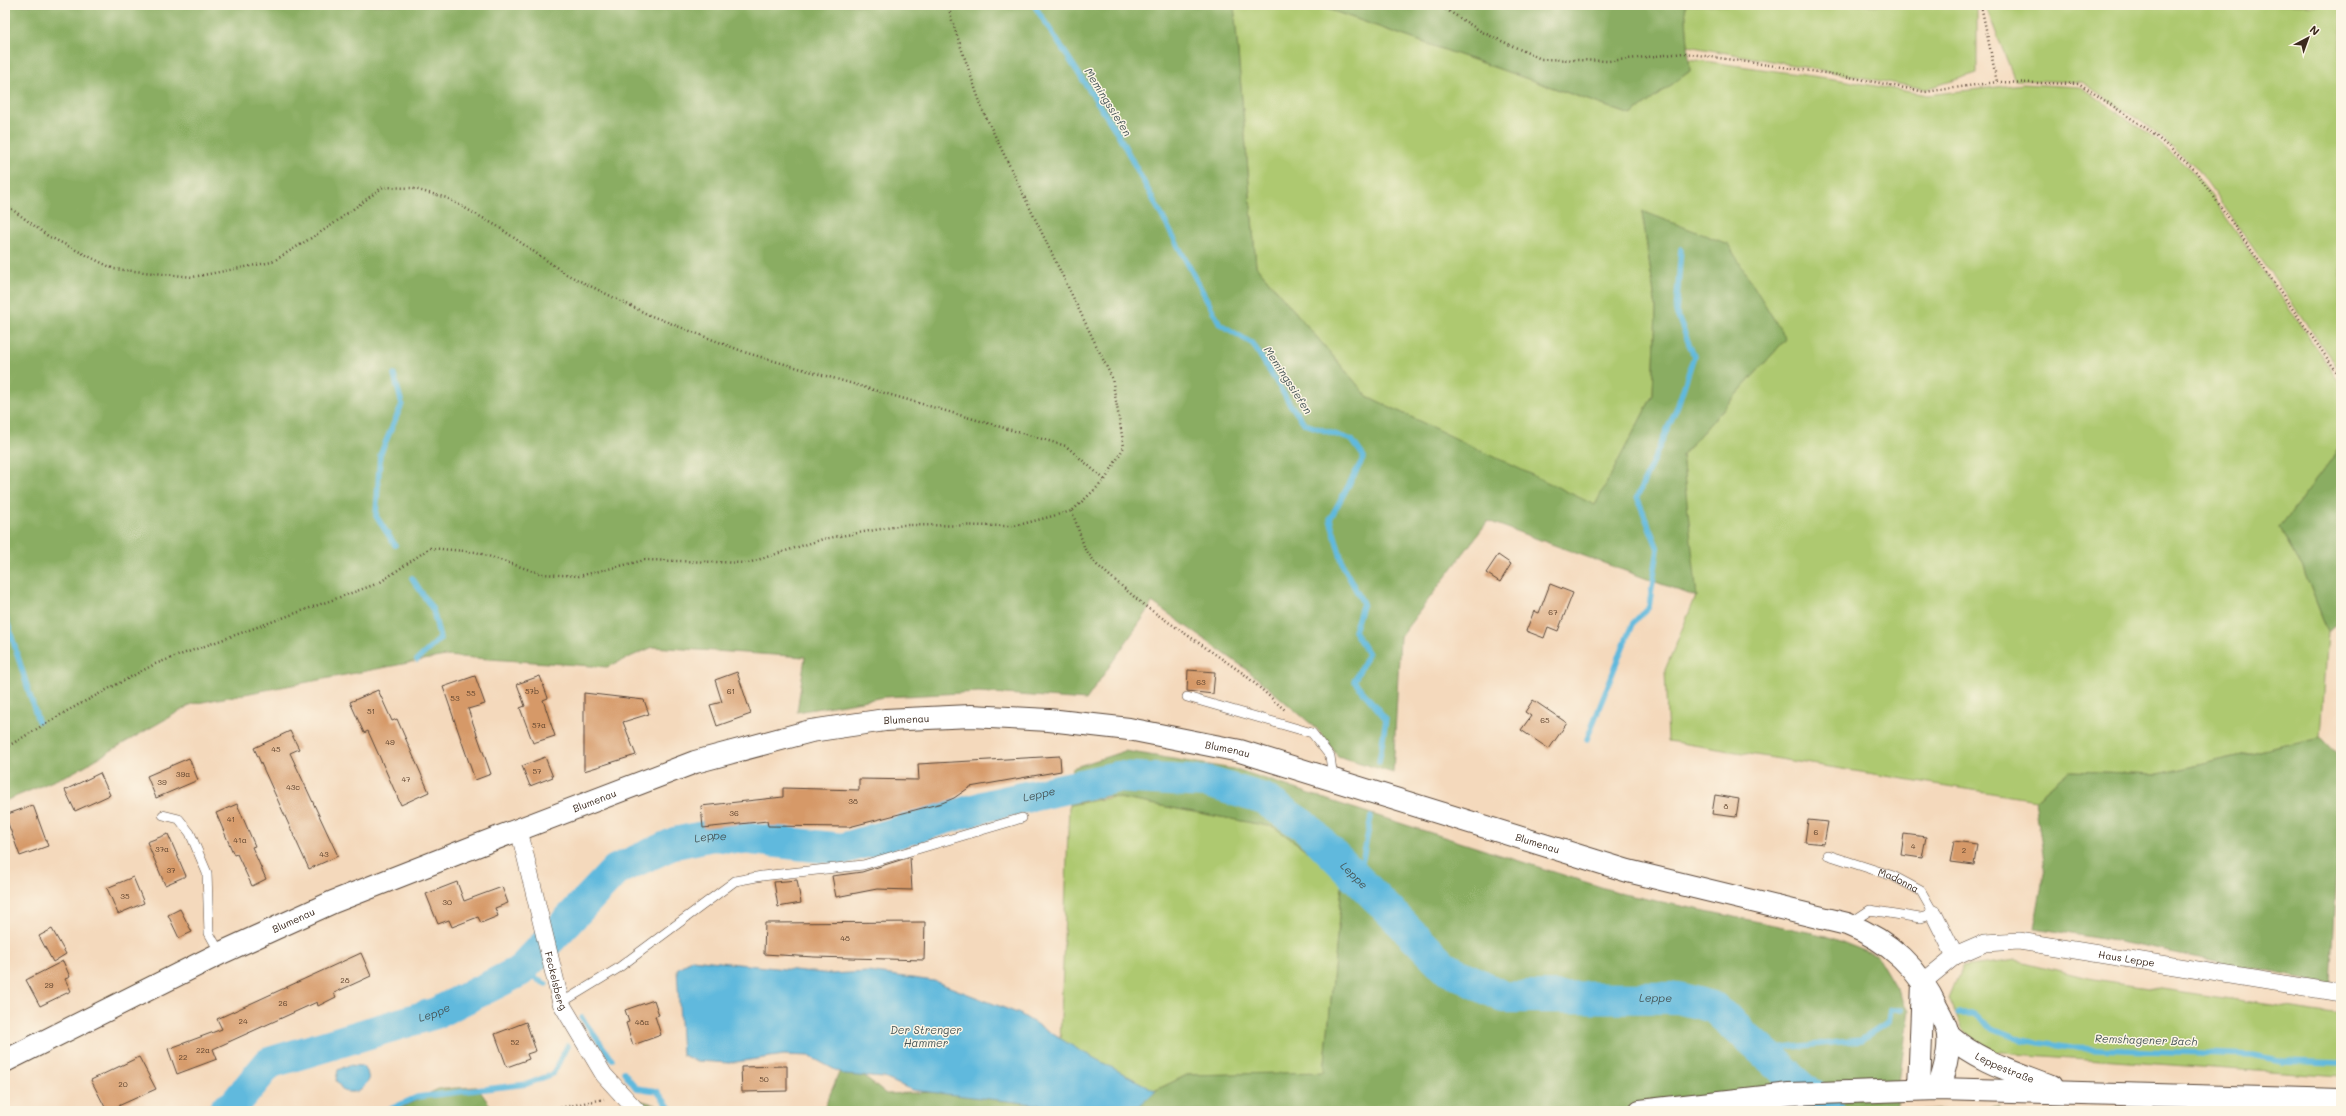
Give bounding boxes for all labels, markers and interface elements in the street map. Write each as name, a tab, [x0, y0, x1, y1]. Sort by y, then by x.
north arrow	[2288, 18, 2328, 58]
text: N	[2307, 22, 2323, 38]
water label: Memingssiefen	[1081, 65, 1136, 139]
water label: Memingssiefen	[1261, 343, 1316, 417]
house number: 67	[1548, 607, 1558, 617]
house number: 63	[1196, 677, 1206, 687]
house number: 57b	[525, 686, 539, 696]
house number: 61	[727, 686, 735, 696]
house number: 55	[466, 688, 476, 698]
house number: 53	[450, 693, 460, 703]
house number: 51	[367, 706, 375, 716]
street label: Blumenau	[883, 711, 930, 727]
house number: 65	[1540, 715, 1550, 725]
house number: 57a	[532, 720, 546, 730]
house number: 49	[385, 737, 395, 747]
street label: Blumenau	[1204, 737, 1252, 761]
house number: 45	[271, 744, 281, 754]
house number: 57	[532, 766, 542, 776]
house number: 39a	[176, 769, 190, 779]
house number: 47	[401, 774, 411, 784]
house number: 39	[157, 777, 167, 787]
house number: 43c	[286, 782, 300, 792]
water label: Leppe	[1021, 783, 1057, 805]
street label: Blumenau	[571, 786, 618, 815]
house number: 38	[848, 796, 858, 806]
house number: 8	[1724, 801, 1729, 811]
house number: 36	[729, 808, 739, 818]
house number: 41	[227, 814, 235, 824]
water label: Leppe	[693, 827, 728, 846]
house number: 6	[1814, 827, 1819, 837]
street label: Blumenau	[1514, 830, 1562, 856]
house number: 41a	[233, 835, 247, 845]
house number: 4	[1911, 841, 1916, 851]
house number: 37a	[155, 844, 169, 854]
house number: 2	[1962, 845, 1966, 855]
house number: 43	[319, 849, 329, 859]
water label: Leppe	[1337, 858, 1371, 892]
house number: 37	[166, 865, 176, 875]
street label: Madonna	[1876, 865, 1922, 896]
house number: 35	[120, 891, 130, 901]
house number: 30	[442, 897, 452, 907]
street label: Blumenau	[270, 904, 317, 936]
house number: 48	[840, 933, 850, 943]
street label: Haus Leppe	[2097, 947, 2156, 970]
street label: Feckelsberg	[542, 950, 571, 1013]
house number: 28	[340, 975, 350, 985]
house number: 29	[44, 980, 54, 990]
water label: Leppe	[1639, 990, 1672, 1005]
house number: 26	[278, 998, 288, 1008]
water label: Leppe	[416, 999, 453, 1025]
house number: 24	[238, 1016, 248, 1026]
house number: 48a	[635, 1017, 649, 1027]
water label: Der Strenger Hammer	[890, 1022, 962, 1050]
water label: Remshagener Bach	[2095, 1030, 2198, 1049]
house number: 52	[510, 1037, 520, 1047]
house number: 22a	[196, 1045, 210, 1055]
street label: Leppestraße	[1973, 1049, 2036, 1086]
house number: 22	[179, 1052, 187, 1062]
house number: 50	[759, 1074, 769, 1084]
house number: 20	[118, 1079, 128, 1089]

